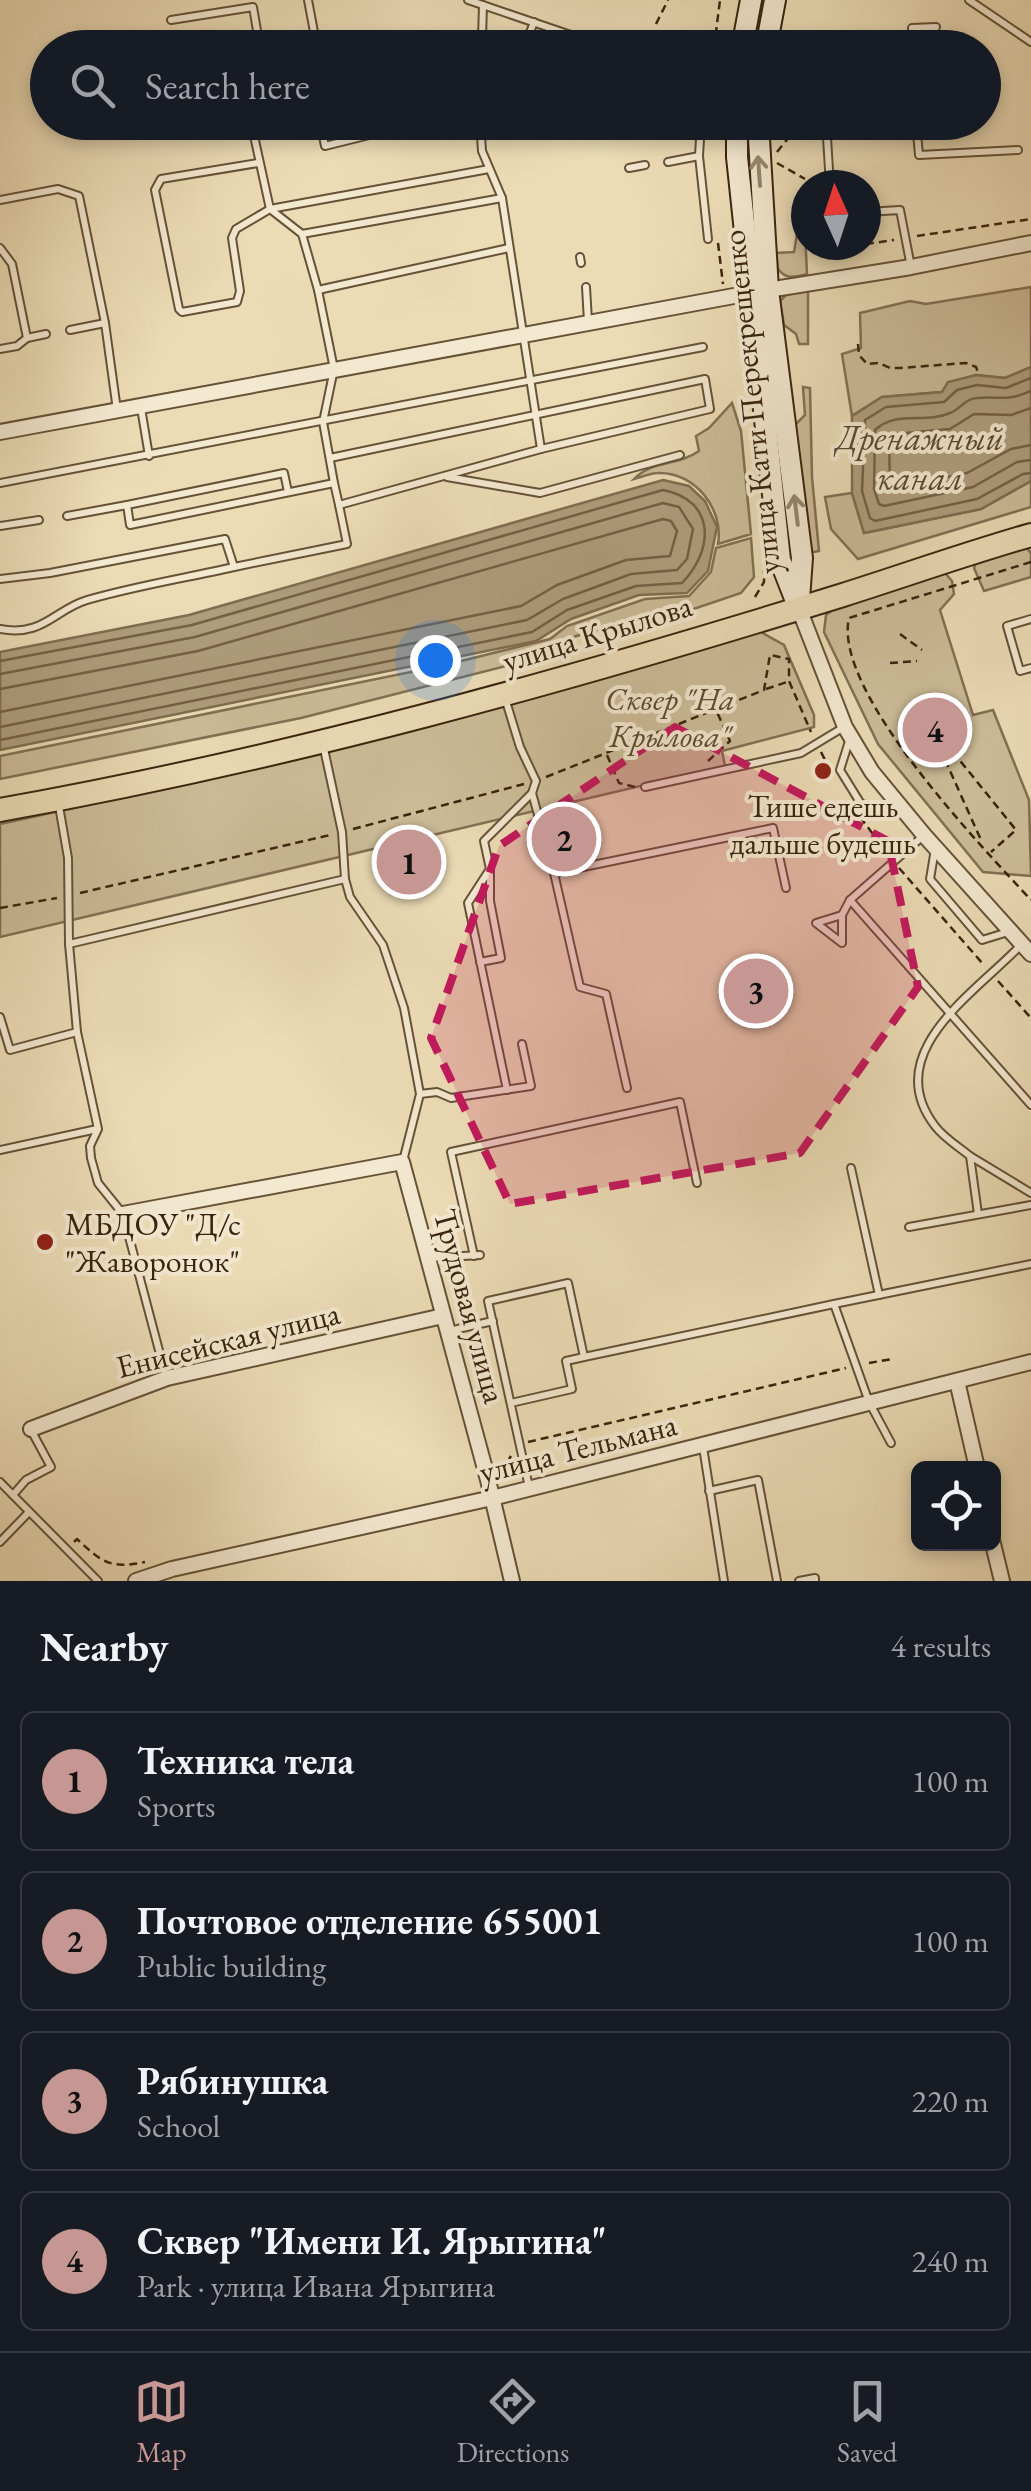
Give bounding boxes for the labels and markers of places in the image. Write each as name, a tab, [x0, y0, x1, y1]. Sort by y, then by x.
pin: 4	[902, 692, 968, 768]
marker: Тише едешь дальше будешь	[812, 760, 834, 782]
place label: Тише едешь дальше будешь	[730, 785, 916, 864]
pin: 2	[532, 802, 596, 876]
pin: 1	[376, 824, 442, 900]
pin: 3	[724, 954, 788, 1028]
place label: МБДОУ "Д/с "Жаворонок"	[65, 1203, 241, 1282]
marker: МБДОУ "Д/с "Жаворонок"	[34, 1231, 56, 1253]

